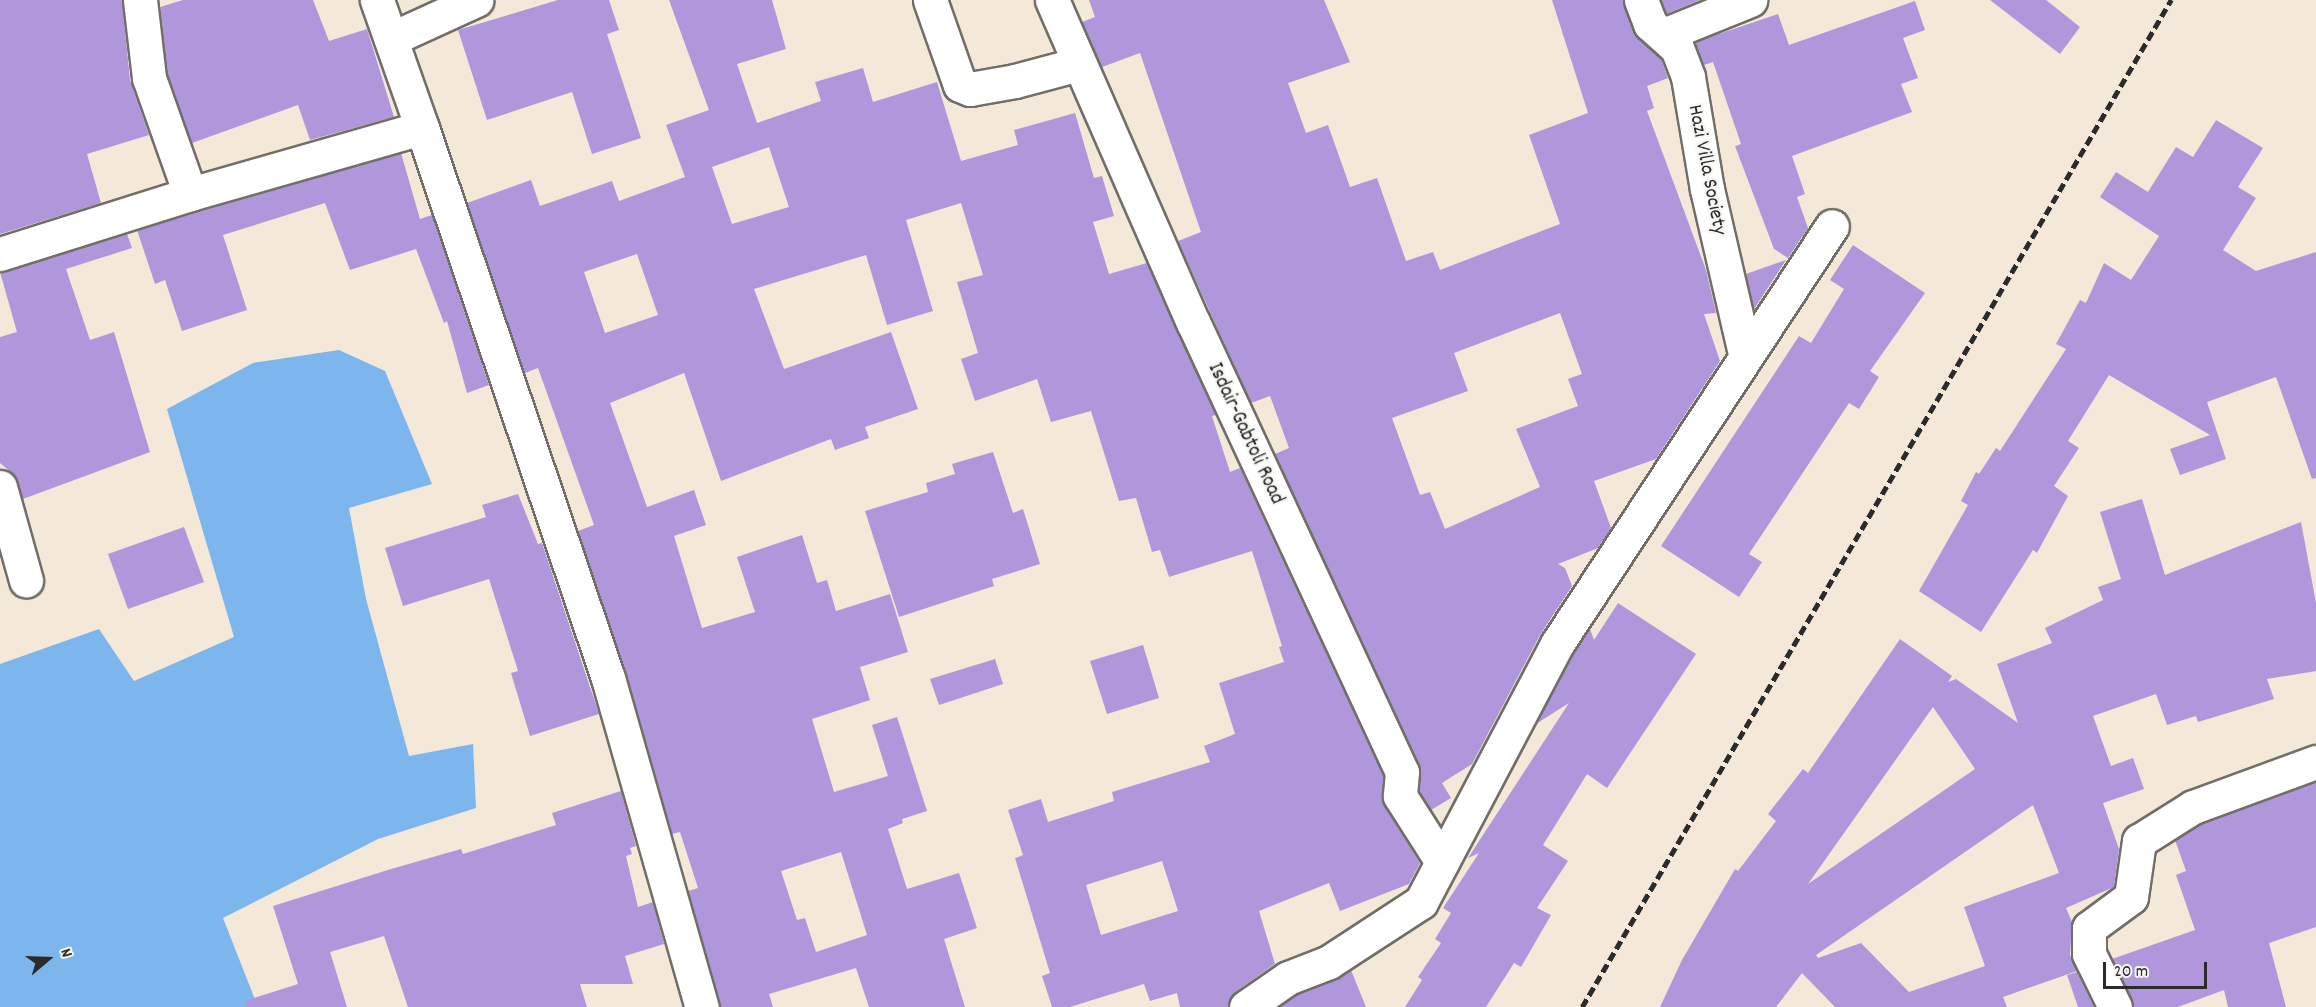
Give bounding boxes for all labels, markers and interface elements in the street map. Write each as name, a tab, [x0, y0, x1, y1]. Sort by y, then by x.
street label: Hazi Villa Society	[1681, 103, 1731, 237]
street label: Isdair-Gabtoli Road	[1201, 359, 1289, 509]
north arrow	[18, 929, 78, 989]
text: N	[53, 945, 78, 960]
scale bar	[2106, 950, 2210, 988]
text: 20 m	[2114, 960, 2148, 985]

